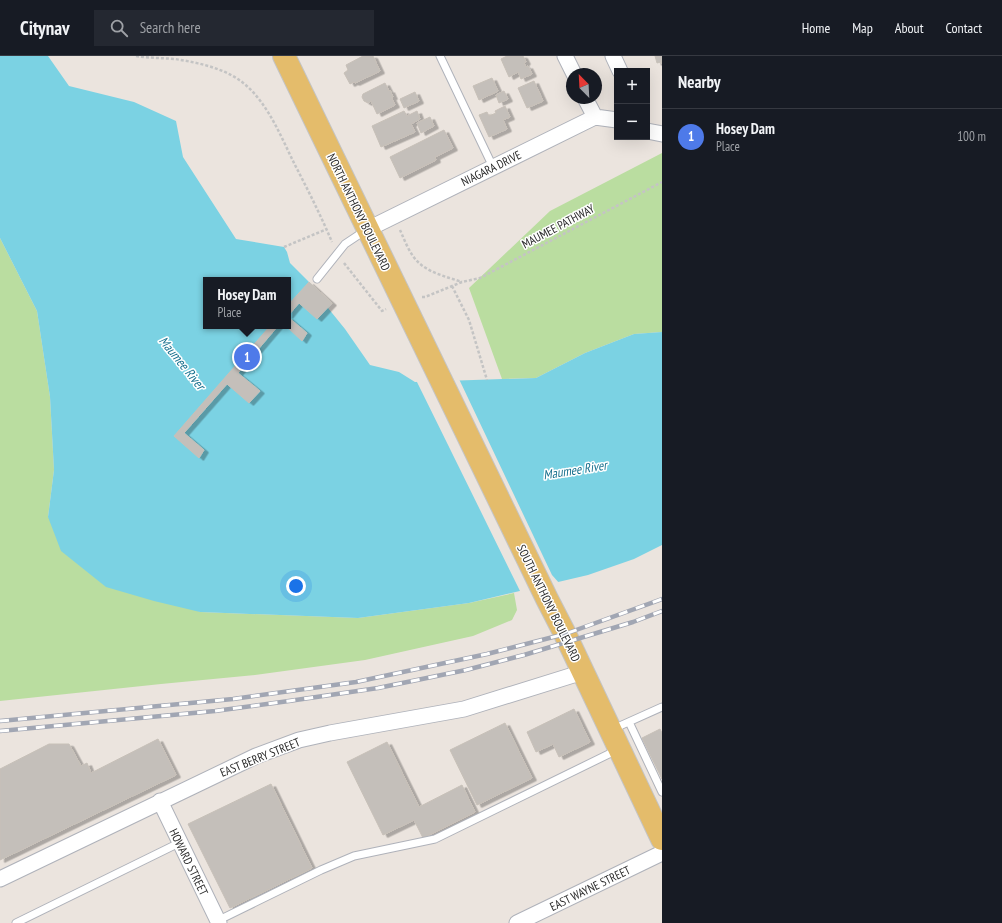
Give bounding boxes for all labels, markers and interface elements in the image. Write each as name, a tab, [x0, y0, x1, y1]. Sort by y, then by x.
search box	[94, 10, 374, 46]
text: Citynav	[20, 16, 70, 40]
icon: search	[108, 17, 130, 39]
text: Search here	[140, 18, 201, 37]
text: Home	[802, 19, 830, 37]
text: Map	[852, 19, 873, 37]
text: About	[895, 19, 924, 37]
text: Contact	[946, 19, 982, 37]
north arrow	[566, 68, 602, 104]
map controls	[614, 68, 650, 140]
button: +	[614, 68, 650, 104]
text: Nearby	[678, 71, 721, 93]
button: −	[614, 104, 650, 140]
text: Hosey Dam	[716, 119, 775, 138]
text: 1	[688, 128, 694, 145]
text: 100 m	[957, 128, 986, 145]
text: Place	[716, 138, 740, 155]
street label: NIAGARA DRIVE	[458, 147, 524, 189]
street label: NORTH ANTHONY BOULEVARD	[324, 151, 394, 273]
street label: MAUMEE PATHWAY	[519, 200, 597, 251]
popup	[203, 277, 291, 329]
text: Hosey Dam	[218, 285, 276, 304]
text: Place	[218, 304, 241, 321]
water label: Maumee River	[155, 333, 210, 395]
pin: 1	[234, 342, 260, 372]
water label: Maumee River	[542, 456, 610, 483]
street label: SOUTH ANTHONY BOULEVARD	[514, 542, 584, 664]
your location	[286, 576, 306, 596]
street label: EAST BERRY STREET	[218, 734, 303, 780]
street label: HOWARD STREET	[166, 826, 212, 899]
street label: EAST WAYNE STREET	[547, 862, 633, 914]

